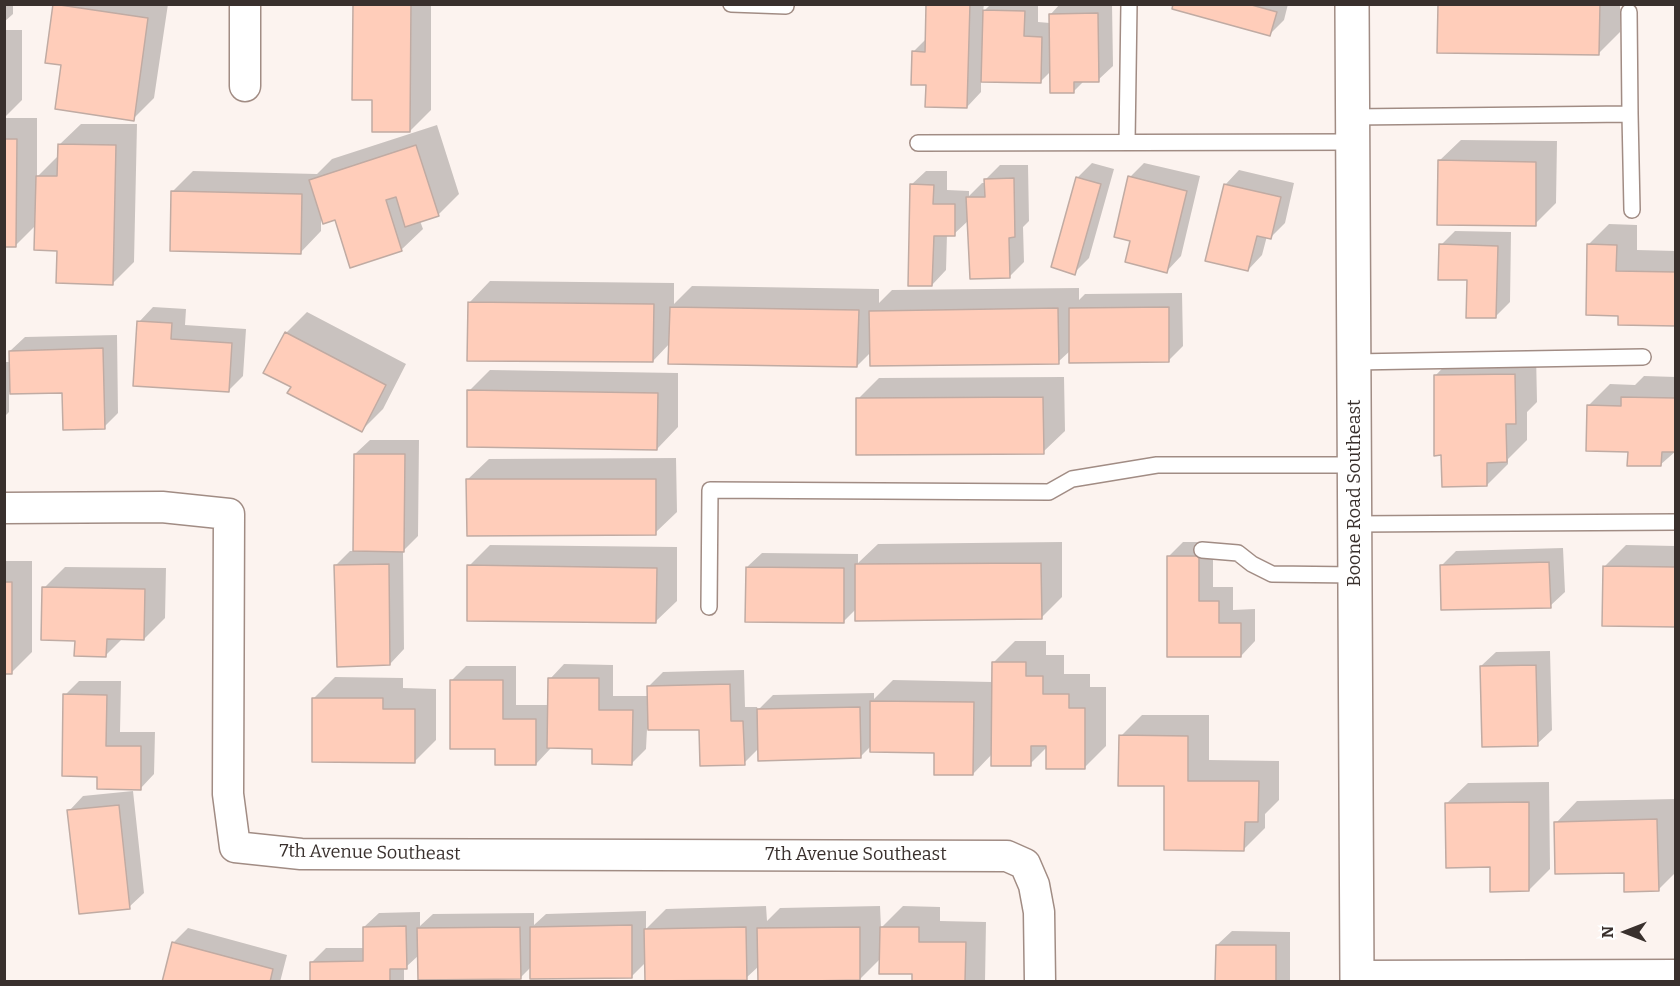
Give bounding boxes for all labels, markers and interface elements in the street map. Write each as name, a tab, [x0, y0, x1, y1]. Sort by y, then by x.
street label: Boone Road Southeast	[1344, 399, 1366, 587]
street label: 7th Avenue Southeast	[279, 841, 461, 865]
street label: 7th Avenue Southeast	[765, 844, 947, 866]
north arrow	[1596, 902, 1656, 962]
text: N	[1598, 926, 1617, 938]

